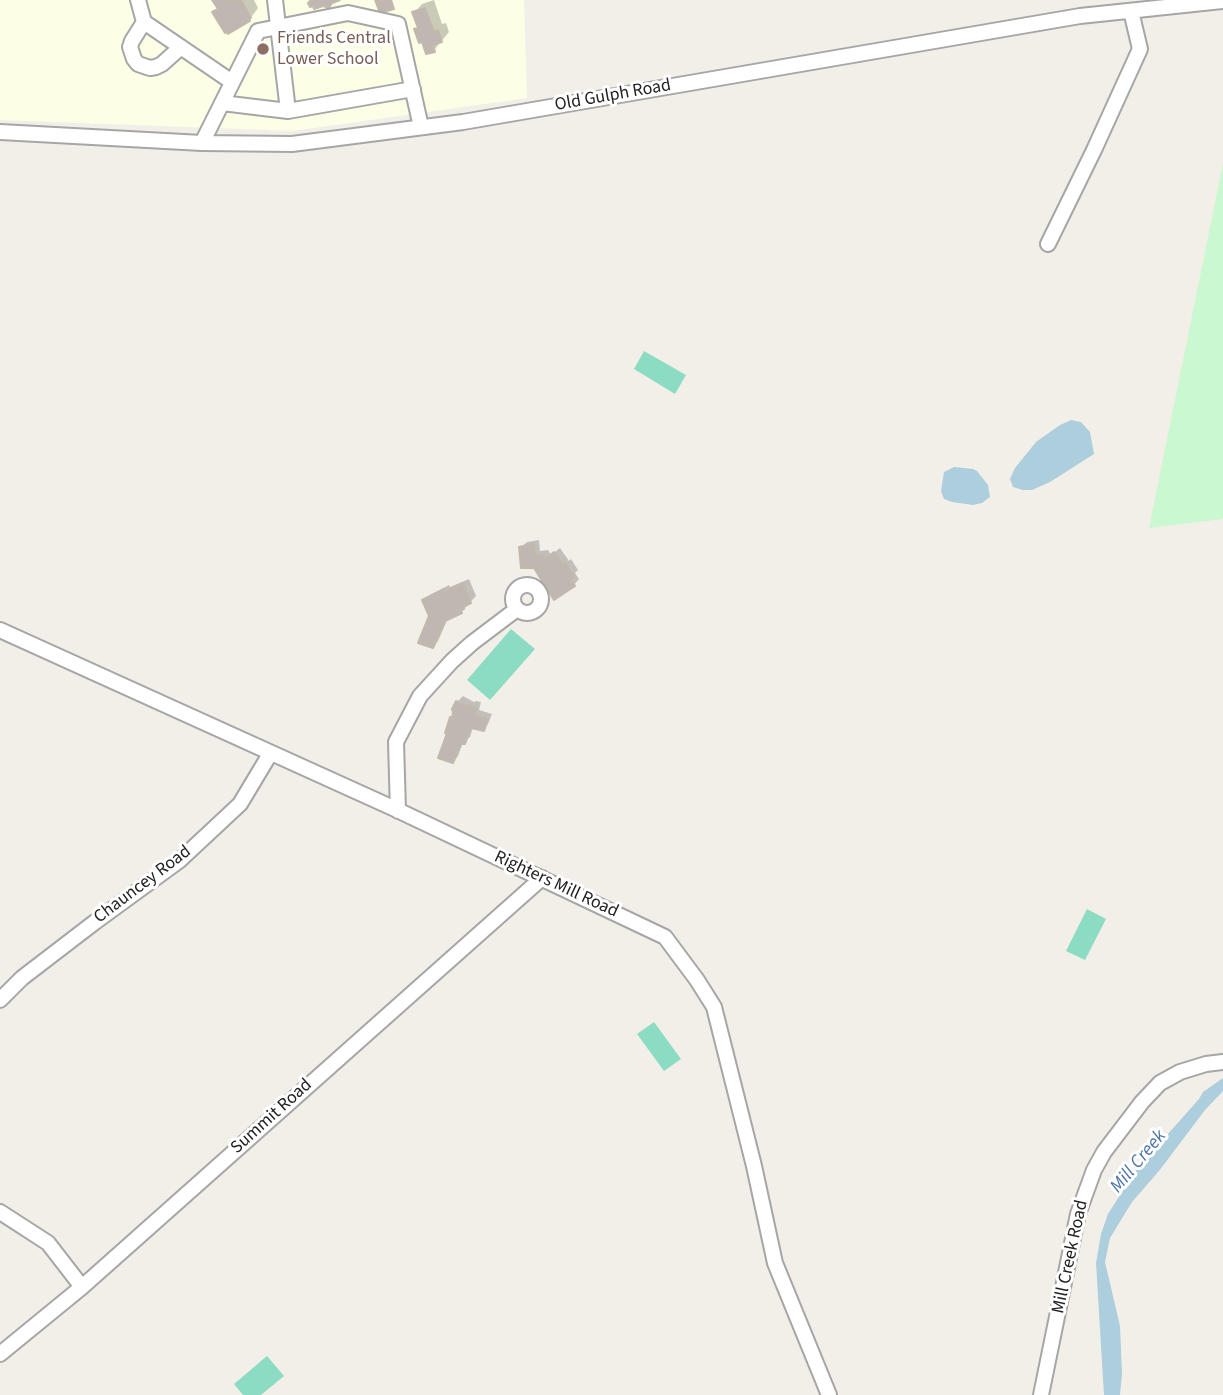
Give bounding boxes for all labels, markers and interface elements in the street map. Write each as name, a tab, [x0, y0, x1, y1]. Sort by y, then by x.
place label: Friends Central Lower School	[277, 28, 391, 70]
marker: Friends Central Lower School	[255, 41, 271, 57]
street label: Old Gulph Road	[553, 75, 673, 117]
street label: Chauncey Road	[90, 841, 196, 929]
street label: Righters Mill Road	[490, 847, 622, 923]
street label: Summit Road	[227, 1075, 317, 1159]
water label: Mill Creek	[1106, 1126, 1172, 1198]
street label: Mill Creek Road	[1048, 1198, 1094, 1316]

